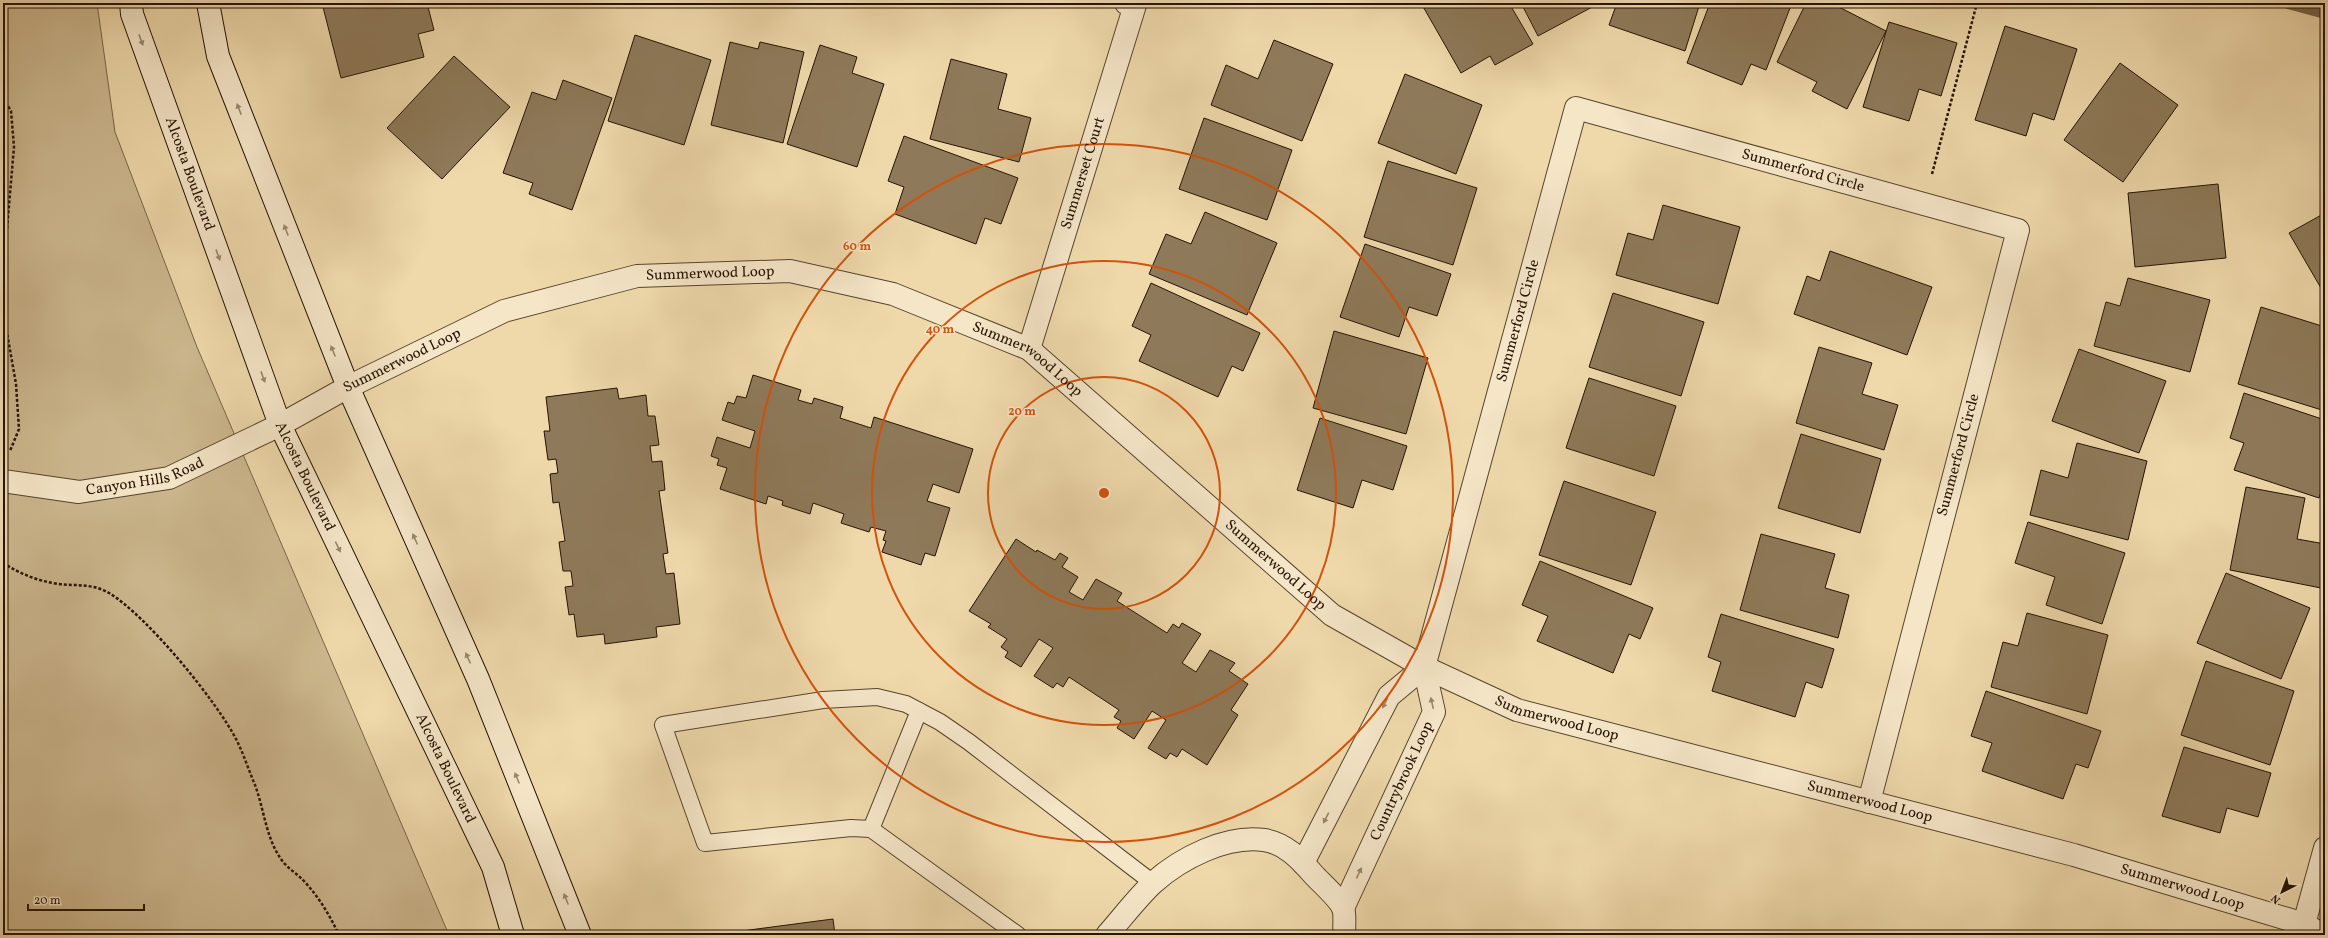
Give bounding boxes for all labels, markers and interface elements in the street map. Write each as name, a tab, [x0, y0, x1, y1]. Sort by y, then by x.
one-way arrow	[139, 35, 145, 47]
one-way arrow	[235, 102, 241, 114]
street label: Alcosta Boulevard	[159, 114, 220, 234]
street label: Summerset Court	[1056, 114, 1110, 232]
street label: Summerford Circle	[1739, 144, 1867, 198]
one-way arrow	[282, 223, 288, 235]
text: 60 m	[843, 239, 871, 255]
one-way arrow	[216, 249, 222, 261]
street label: Summerford Circle	[1491, 257, 1545, 384]
street label: Summerwood Loop	[645, 261, 775, 286]
street label: Summerwood Loop	[969, 317, 1087, 402]
text: 40 m	[926, 322, 955, 338]
street label: Summerwood Loop	[340, 323, 465, 398]
one-way arrow	[330, 344, 336, 356]
one-way arrow	[260, 372, 266, 384]
street label: Summerford Circle	[1933, 391, 1985, 519]
text: 20 m	[1008, 404, 1036, 420]
street label: Alcosta Boulevard	[269, 418, 340, 535]
street label: Canyon Hills Road	[85, 452, 208, 501]
centre of rings	[1097, 486, 1111, 500]
street label: Summerwood Loop	[1220, 515, 1331, 616]
one-way arrow	[412, 533, 419, 545]
one-way arrow	[335, 541, 342, 552]
one-way arrow	[465, 651, 471, 663]
street label: Summerwood Loop	[1491, 690, 1621, 747]
one-way arrow	[1382, 697, 1389, 708]
one-way arrow	[1429, 697, 1435, 710]
street label: Alcosta Boulevard	[410, 710, 481, 827]
street label: Countrybrook Loop	[1365, 718, 1439, 844]
one-way arrow	[514, 772, 520, 784]
street label: Summerwood Loop	[1805, 775, 1935, 828]
one-way arrow	[1323, 812, 1329, 824]
street label: Summerwood Loop	[2118, 859, 2247, 916]
one-way arrow	[1356, 867, 1362, 878]
north arrow	[2262, 872, 2302, 912]
scale bar	[28, 886, 144, 912]
text: N	[2268, 890, 2284, 907]
one-way arrow	[562, 892, 568, 904]
text: 20 m	[34, 893, 61, 909]

